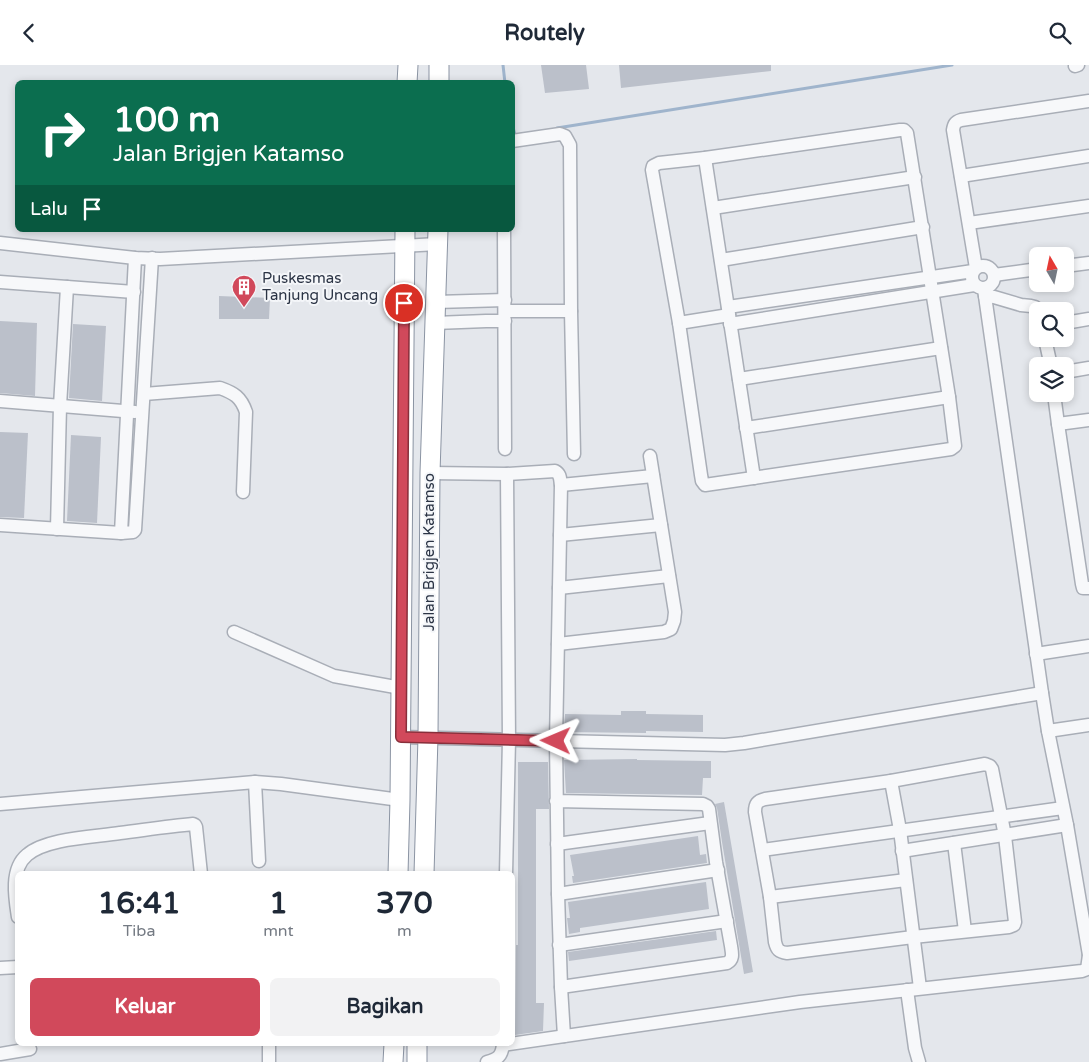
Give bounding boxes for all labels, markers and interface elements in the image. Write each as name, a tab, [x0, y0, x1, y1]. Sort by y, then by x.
icon: back	[15, 19, 43, 47]
icon: search	[1046, 19, 1074, 47]
text: Routely	[504, 20, 585, 46]
text: 100 m	[113, 99, 220, 141]
icon: right	[30, 100, 95, 165]
text: Jalan Brigjen Katamso	[113, 141, 344, 167]
icon: arrive	[78, 195, 106, 223]
text: Lalu	[30, 198, 68, 220]
north arrow	[1029, 247, 1074, 293]
map controls	[1029, 247, 1074, 402]
place label: Puskesmas Tanjung Uncang	[262, 269, 378, 304]
building icon: Puskesmas Tanjung Uncang	[231, 274, 257, 308]
pin	[383, 282, 425, 324]
icon: arrive	[390, 289, 418, 317]
button: search	[1029, 302, 1074, 347]
button: layers	[1029, 357, 1074, 402]
street label: Jalan Brigjen Katamso	[420, 473, 438, 631]
position arrow	[529, 714, 581, 766]
text: 16:41	[97, 885, 181, 922]
text: 1	[269, 885, 288, 922]
text: 370	[376, 885, 433, 922]
text: Tiba	[123, 921, 155, 941]
text: mnt	[263, 921, 294, 941]
text: m	[397, 921, 412, 941]
button: Keluar	[30, 978, 260, 1036]
button: Bagikan	[270, 978, 500, 1036]

